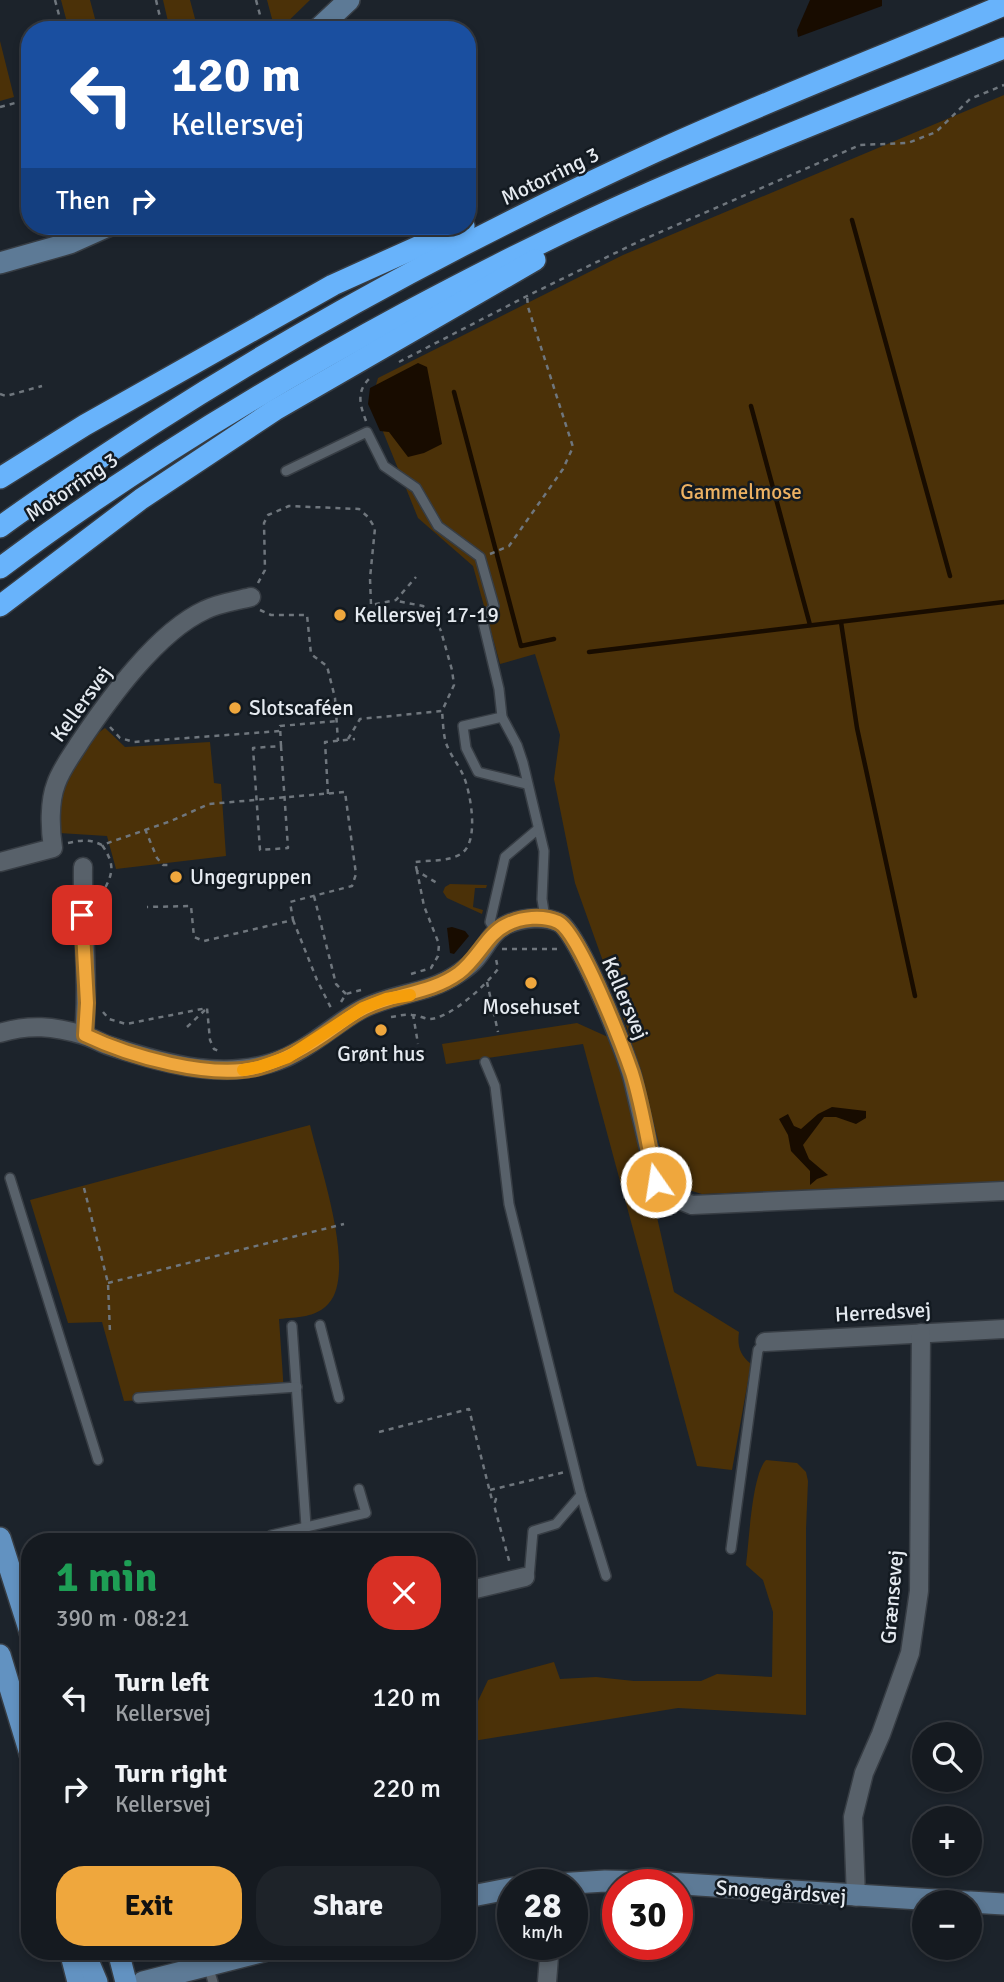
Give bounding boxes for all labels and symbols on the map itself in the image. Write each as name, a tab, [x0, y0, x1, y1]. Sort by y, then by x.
street label: Motorring 3	[497, 141, 603, 211]
street label: Motorring 3	[21, 447, 123, 527]
park label: Gammelmose	[680, 479, 802, 505]
place label: Kellersvej 17-19	[354, 602, 499, 628]
marker: Kellersvej 17-19	[332, 607, 348, 623]
street label: Kellersvej	[45, 661, 117, 747]
place label: Slotscaféen	[249, 695, 354, 721]
marker: Slotscaféen	[227, 700, 243, 716]
place label: Ungegruppen	[190, 864, 312, 890]
marker: Ungegruppen	[168, 869, 184, 885]
pin	[52, 885, 112, 945]
street label: Kellersvej	[596, 953, 654, 1043]
marker: Mosehuset	[523, 975, 539, 991]
place label: Mosehuset	[482, 994, 580, 1020]
marker: Grønt hus	[373, 1022, 389, 1038]
place label: Grønt hus	[337, 1041, 425, 1067]
position arrow	[619, 1145, 693, 1219]
street label: Herredsvej	[834, 1297, 932, 1327]
street label: Grænsevej	[875, 1549, 909, 1645]
speed limit sign: 30	[602, 1869, 693, 1960]
street label: Snogegårdsvej	[715, 1874, 847, 1910]

